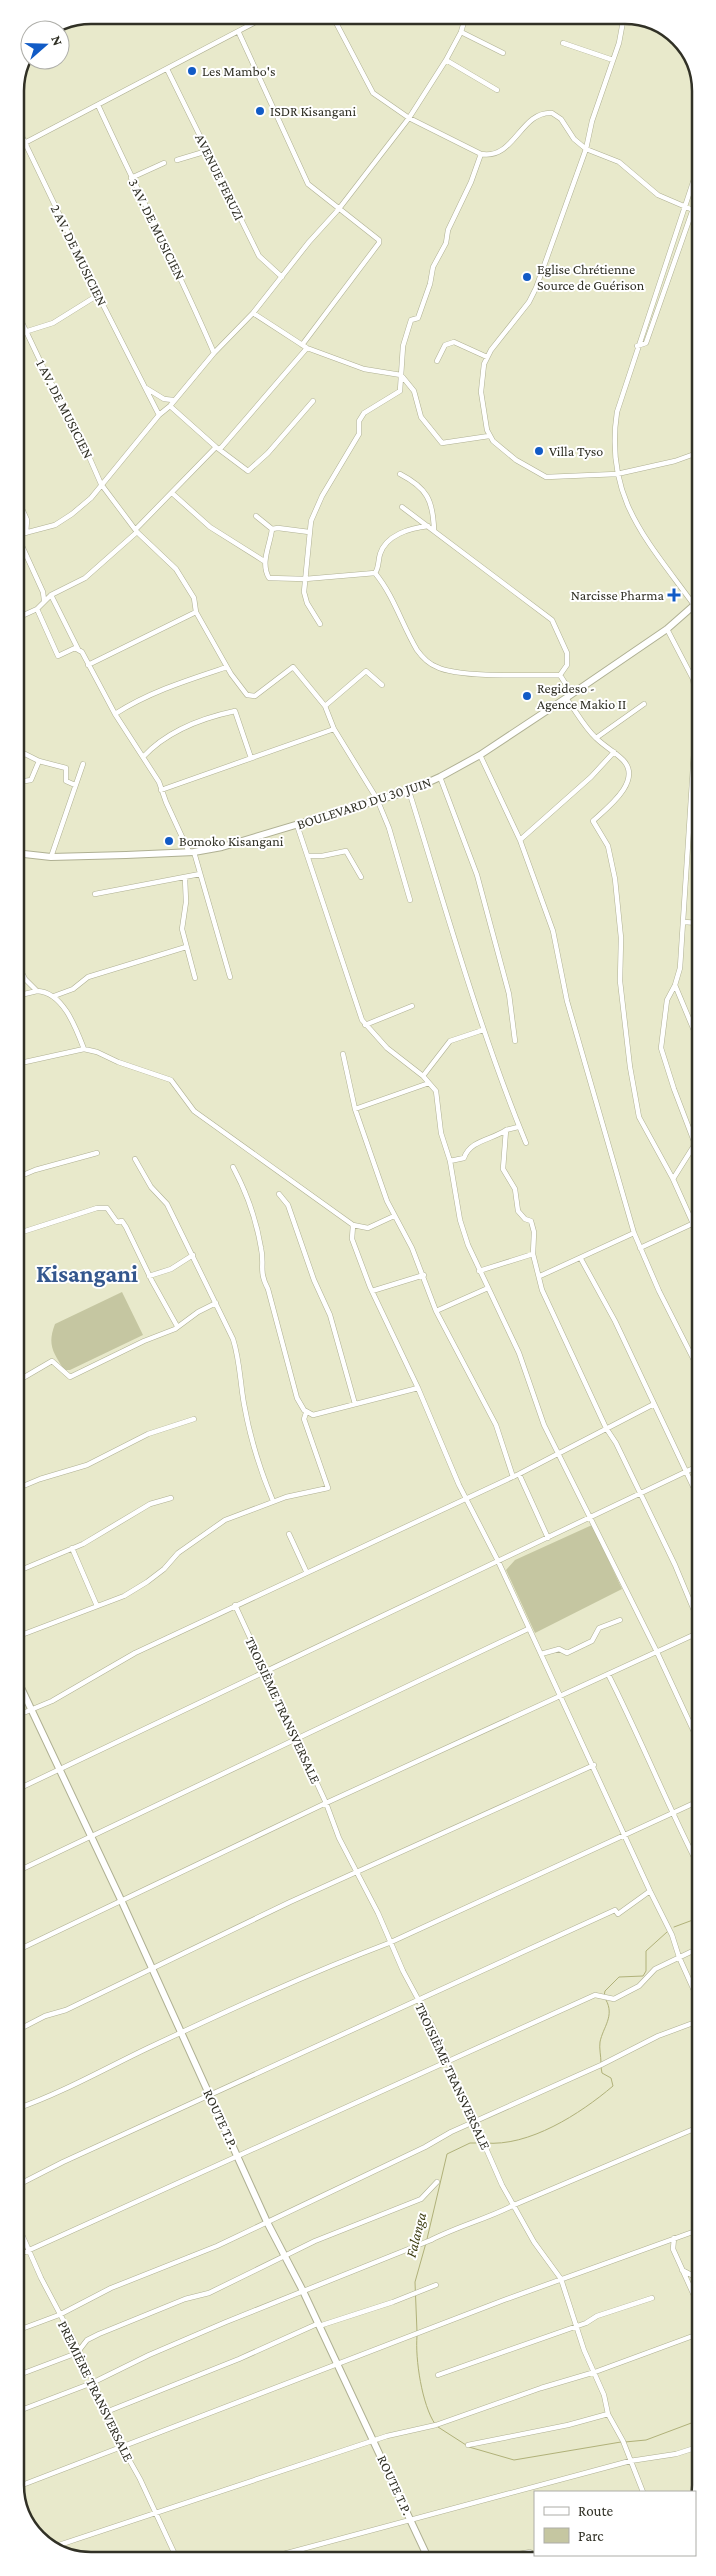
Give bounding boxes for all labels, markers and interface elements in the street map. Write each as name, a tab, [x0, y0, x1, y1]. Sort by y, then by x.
north arrow	[20, 20, 70, 70]
text: N	[48, 33, 67, 48]
place label: Les Mambo's	[202, 63, 275, 79]
marker: Les Mambo's	[186, 65, 198, 77]
place label: ISDR Kisangani	[270, 103, 356, 119]
marker: ISDR Kisangani	[254, 105, 266, 117]
street label: AVENUE FERUZI	[192, 131, 248, 223]
street label: 3 AV. DE MUSICIEN	[126, 176, 188, 282]
street label: 2 AV. DE MUSICIEN	[48, 202, 110, 308]
place label: Eglise Chrétienne Source de Guérison	[537, 261, 645, 293]
marker: Eglise Chrétienne Source de Guérison	[521, 271, 533, 283]
street label: 1 AV. DE MUSICIEN	[33, 357, 97, 461]
place label: Villa Tyso	[549, 443, 603, 459]
marker: Villa Tyso	[533, 445, 545, 457]
place label: Narcisse Pharma	[571, 587, 665, 603]
marker: Narcisse Pharma	[668, 589, 680, 601]
place label: Regideso - Agence Makio II	[537, 680, 626, 712]
marker: Regideso - Agence Makio II	[521, 690, 533, 702]
street label: BOULEVARD DU 30 JUIN	[295, 774, 433, 832]
place label: Bomoko Kisangani	[179, 833, 284, 849]
marker: Bomoko Kisangani	[163, 835, 175, 847]
district label: Kisangani	[36, 1260, 138, 1287]
street label: TROISIÈME TRANSVERSALE	[242, 1634, 324, 1786]
street label: TROISIÈME TRANSVERSALE	[412, 2000, 494, 2152]
street label: ROUTE T.P.	[200, 2087, 242, 2151]
water label: Falanga	[403, 2211, 430, 2260]
street label: PREMIÈRE TRANSVERSALE	[55, 2318, 137, 2464]
street label: ROUTE T.P.	[374, 2453, 416, 2517]
legend	[534, 2491, 696, 2556]
text: Route	[578, 2503, 613, 2519]
text: Parc	[578, 2528, 604, 2544]

